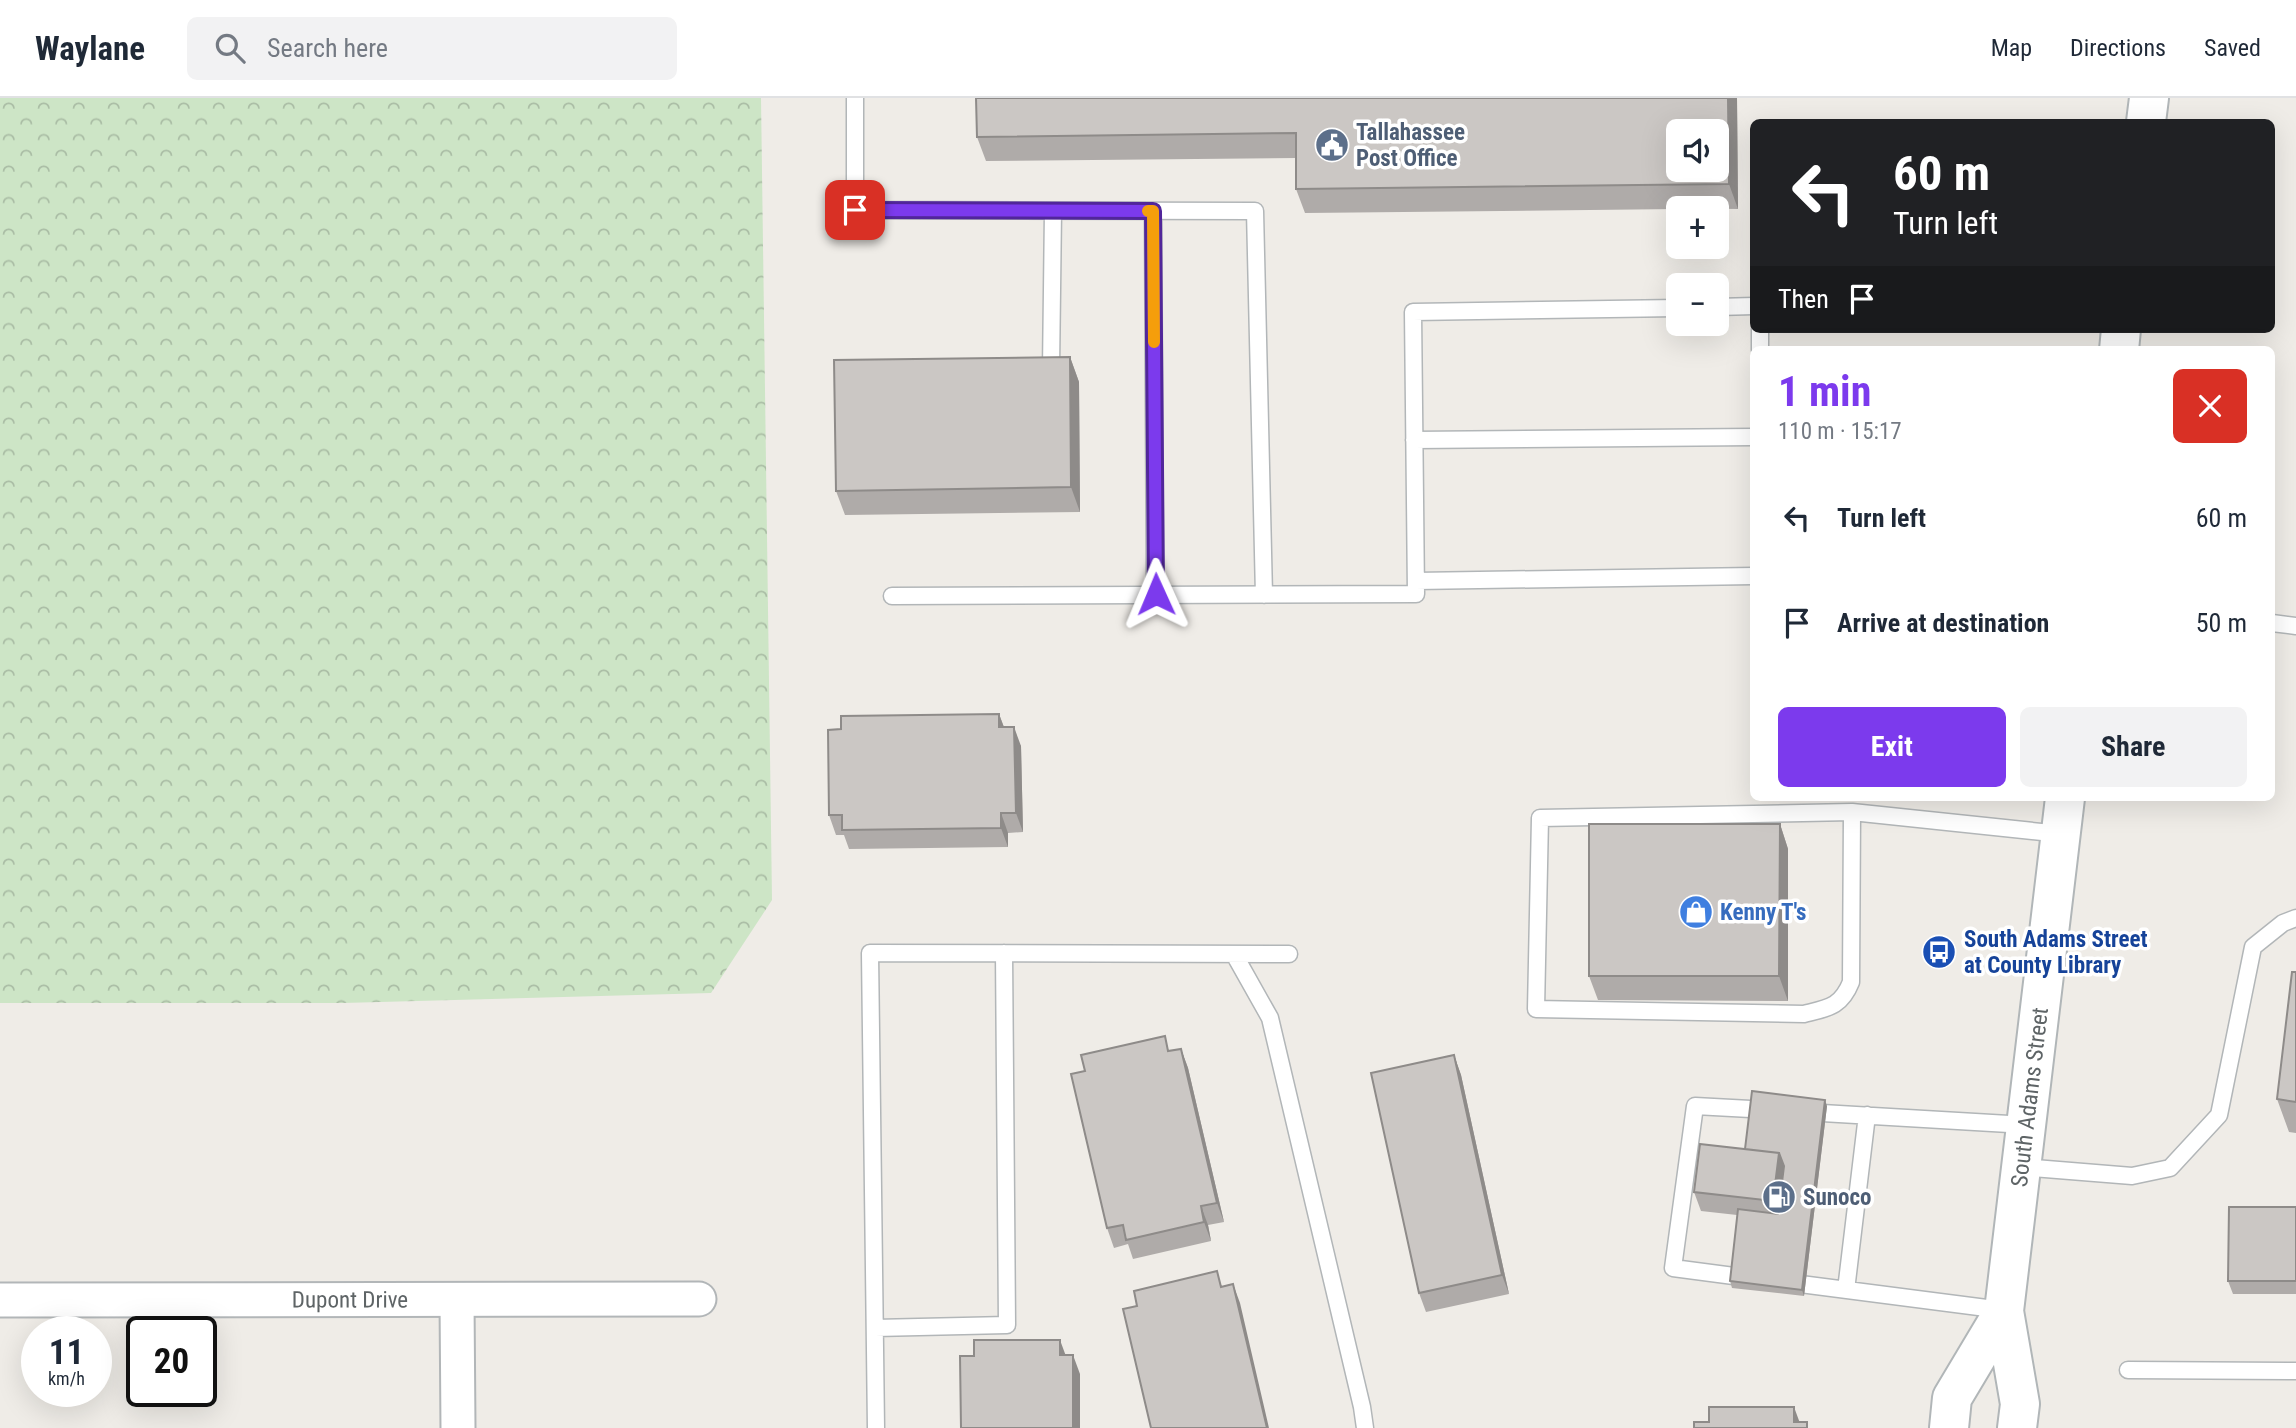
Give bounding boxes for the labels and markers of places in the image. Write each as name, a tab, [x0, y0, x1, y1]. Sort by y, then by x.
place label: Tallahassee Post Office	[1356, 119, 1465, 172]
public building icon: Tallahassee Post Office	[1313, 126, 1351, 164]
pin	[825, 180, 885, 240]
shop icon: Kenny T's	[1677, 893, 1715, 931]
place label: Kenny T's	[1720, 899, 1807, 926]
place label: South Adams Street at County Library	[1964, 926, 2148, 979]
bus stop icon: South Adams Street at County Library	[1920, 933, 1958, 971]
fuel station icon: Sunoco	[1760, 1178, 1798, 1216]
place label: Sunoco	[1803, 1184, 1872, 1211]

